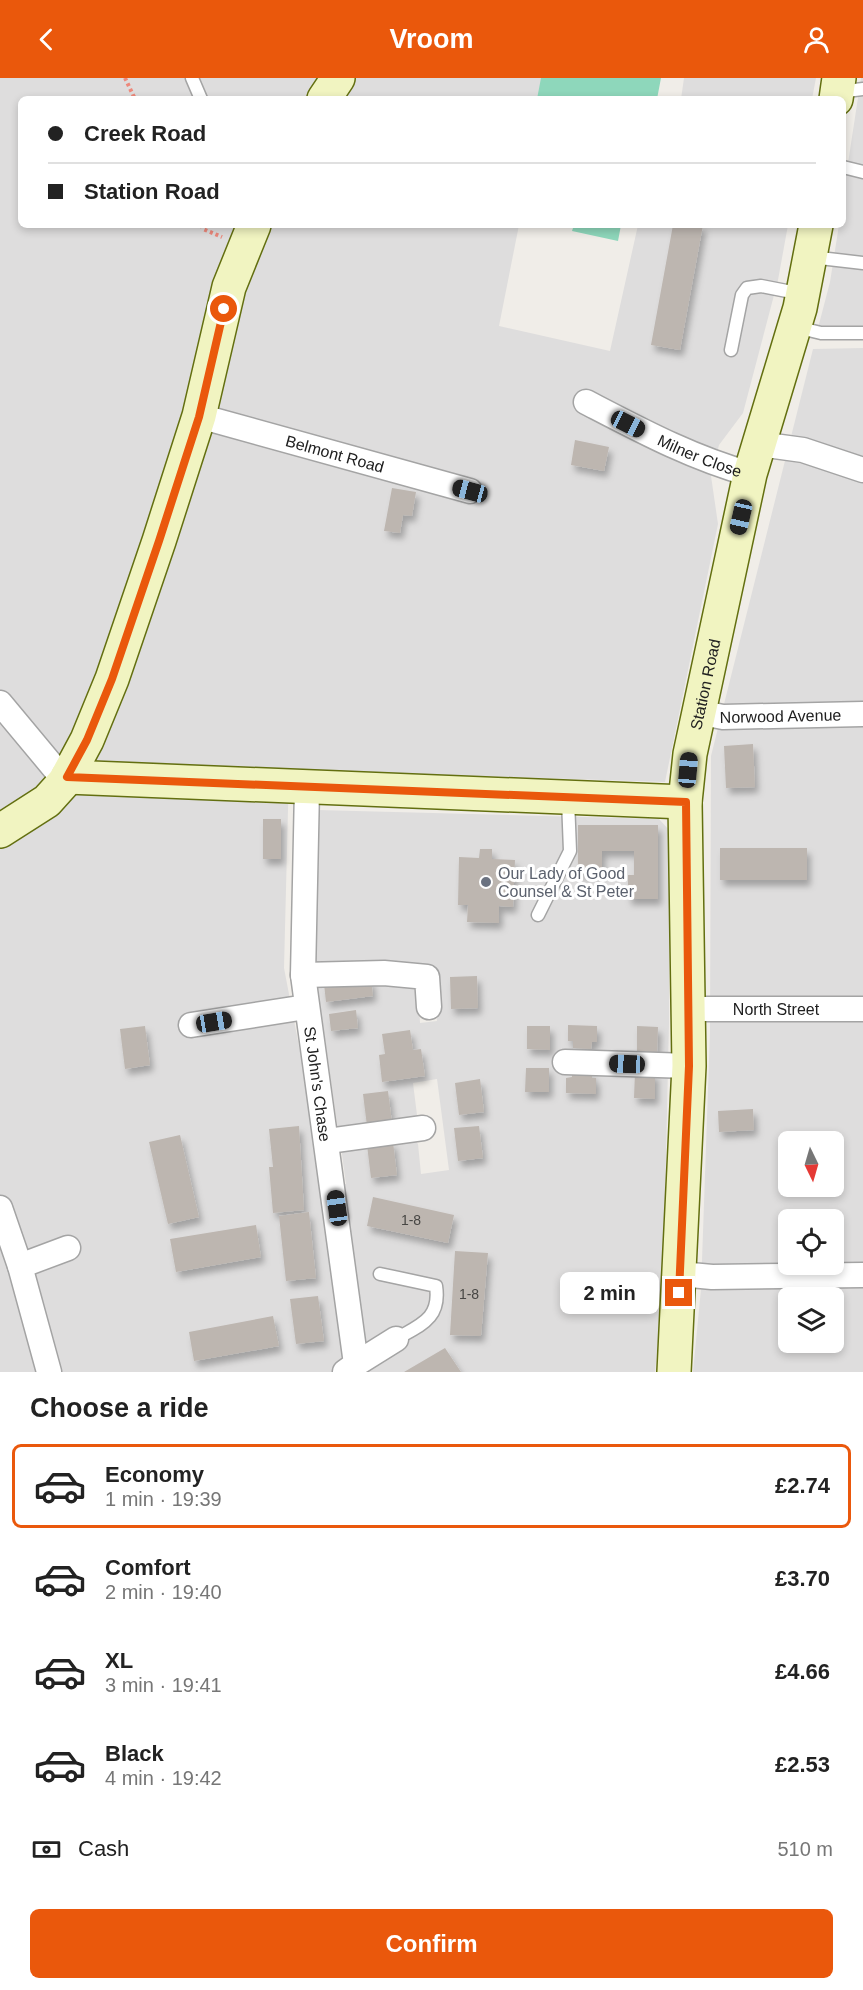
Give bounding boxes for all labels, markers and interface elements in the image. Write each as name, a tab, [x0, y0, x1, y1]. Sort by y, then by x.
icon: back	[30, 23, 63, 56]
icon: person	[800, 23, 833, 56]
text: Vroom	[389, 24, 474, 54]
text: Creek Road	[84, 121, 206, 146]
text: Station Road	[84, 179, 220, 204]
route start	[210, 295, 237, 322]
car	[608, 408, 648, 440]
street label: Milner Close	[655, 431, 744, 480]
street label: Belmont Road	[284, 432, 386, 475]
car	[450, 478, 490, 504]
car	[728, 497, 754, 537]
street label: Station Road	[687, 637, 723, 731]
street label: Norwood Avenue	[720, 706, 842, 726]
car	[677, 751, 699, 789]
place label: Our Lady of Good Counsel & St Peter	[498, 865, 635, 900]
marker: Our Lady of Good Counsel & St Peter	[479, 875, 493, 889]
street label: North Street	[733, 1001, 820, 1018]
car	[195, 1010, 233, 1034]
street label: St John's Chase	[302, 1025, 334, 1143]
car	[609, 1054, 645, 1074]
north arrow	[778, 1131, 844, 1197]
map controls	[778, 1131, 844, 1353]
car	[326, 1189, 348, 1227]
button: locate	[778, 1209, 844, 1275]
house number: 1-8	[401, 1212, 421, 1228]
callout: 2 min	[559, 1272, 658, 1314]
route end	[665, 1279, 692, 1306]
text: 2 min	[583, 1282, 636, 1304]
house number: 1-8	[459, 1286, 479, 1302]
button: layers	[778, 1287, 844, 1353]
text: Choose a ride	[30, 1393, 209, 1423]
icon: car	[33, 1459, 87, 1513]
text: Economy	[105, 1462, 204, 1487]
text: £2.74	[775, 1473, 830, 1498]
text: 1 min · 19:39	[105, 1488, 222, 1510]
icon: car	[33, 1552, 87, 1606]
text: Comfort	[105, 1555, 191, 1580]
text: £3.70	[775, 1566, 830, 1591]
text: 2 min · 19:40	[105, 1581, 222, 1603]
icon: car	[33, 1645, 87, 1699]
text: XL	[105, 1648, 133, 1673]
text: £4.66	[775, 1659, 830, 1684]
text: 3 min · 19:41	[105, 1674, 222, 1696]
icon: car	[33, 1738, 87, 1792]
text: Black	[105, 1741, 164, 1766]
text: £2.53	[775, 1752, 830, 1777]
text: 4 min · 19:42	[105, 1767, 222, 1789]
icon: cash	[30, 1833, 63, 1866]
text: Cash	[78, 1836, 129, 1861]
text: 510 m	[777, 1838, 833, 1860]
button: Confirm	[30, 1909, 833, 1978]

